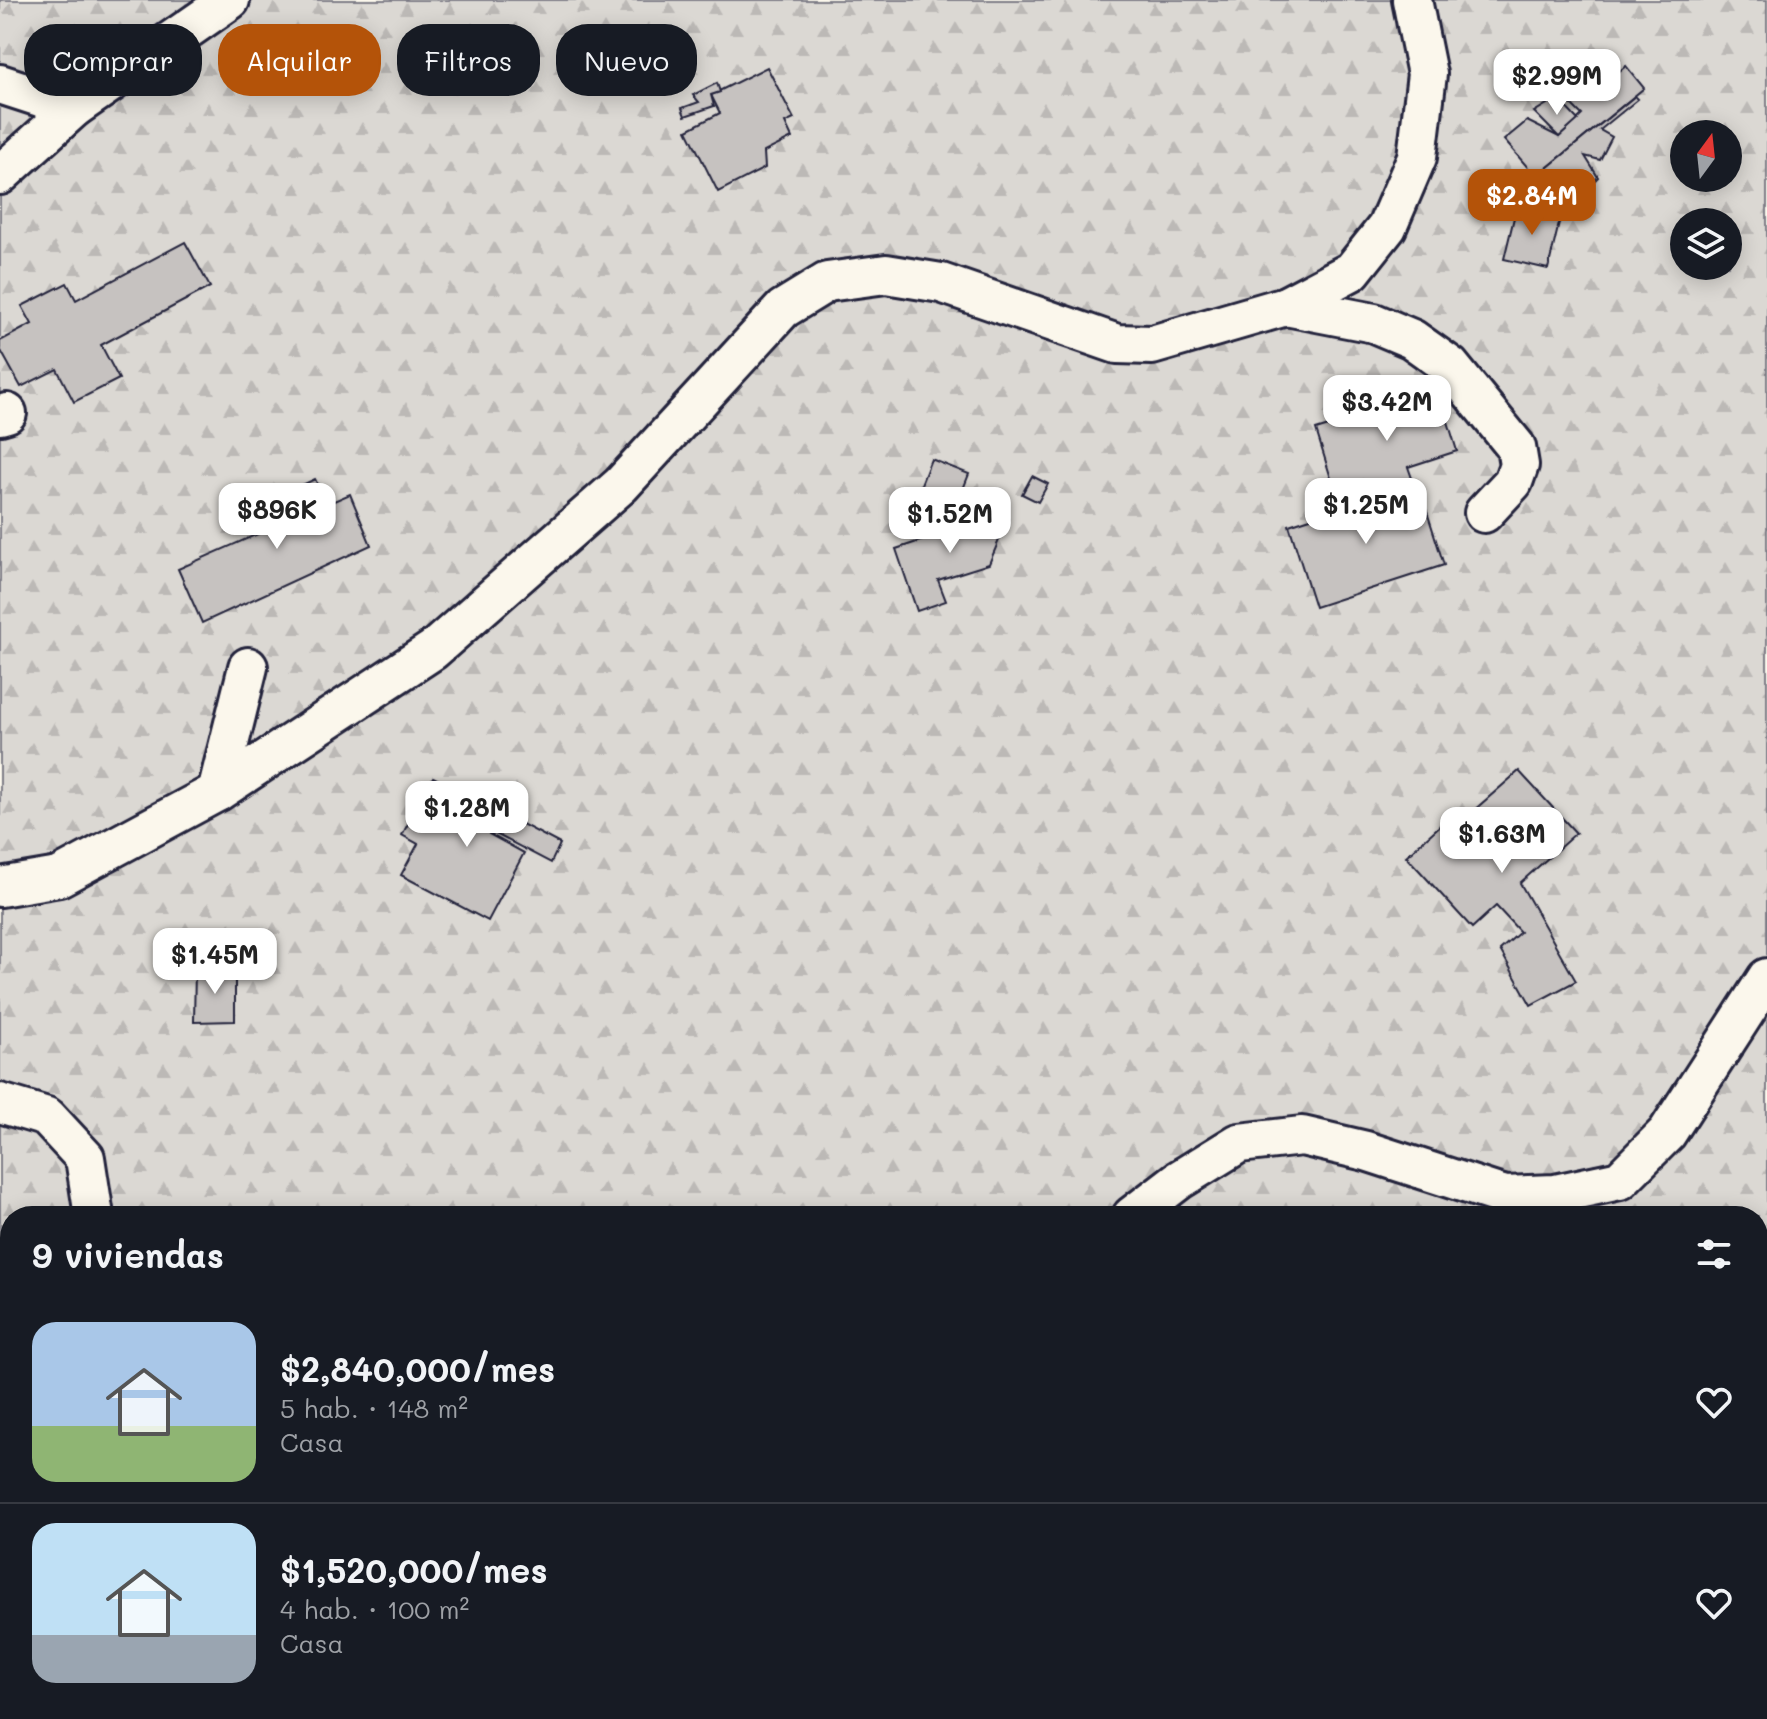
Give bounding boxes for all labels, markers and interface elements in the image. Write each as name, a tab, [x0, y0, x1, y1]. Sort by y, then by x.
chip: Comprar	[24, 24, 202, 96]
chip: Alquilar	[218, 24, 381, 96]
chip: Filtros	[397, 24, 540, 96]
chip: Nuevo	[556, 24, 697, 96]
pin: $2.99M	[1492, 49, 1622, 117]
text: $2.99M	[1512, 58, 1602, 92]
north arrow	[1670, 120, 1742, 192]
map controls	[1670, 120, 1742, 280]
pin: $2.84M	[1467, 169, 1597, 237]
text: $2.84M	[1486, 178, 1578, 212]
button: layers	[1670, 208, 1742, 280]
pin: $3.42M	[1322, 375, 1452, 443]
text: $3.42M	[1341, 384, 1433, 418]
pin: $1.25M	[1301, 478, 1431, 546]
pin: $896K	[221, 483, 333, 551]
pin: $1.52M	[885, 487, 1015, 555]
text: $1.25M	[1323, 487, 1409, 521]
text: $896K	[237, 492, 317, 526]
text: $1.52M	[907, 496, 993, 530]
pin: $1.28M	[402, 781, 532, 849]
text: $1.28M	[423, 790, 511, 824]
pin: $1.63M	[1437, 807, 1567, 875]
text: $1.63M	[1458, 816, 1546, 850]
pin: $1.45M	[150, 928, 280, 996]
text: $1.45M	[171, 937, 259, 971]
text: 9 viviendas	[32, 1232, 224, 1277]
icon: filters	[1692, 1232, 1736, 1276]
text: $2,840,000/mes	[280, 1346, 555, 1391]
icon: home	[96, 1354, 192, 1450]
icon: heart	[1692, 1380, 1736, 1424]
text: 5 hab. · 148 m²	[280, 1391, 468, 1425]
text: Casa	[280, 1425, 344, 1459]
text: $1,520,000/mes	[280, 1547, 548, 1592]
icon: home	[96, 1555, 192, 1651]
icon: heart	[1692, 1581, 1736, 1625]
text: 4 hab. · 100 m²	[280, 1592, 469, 1626]
text: Casa	[280, 1626, 344, 1660]

